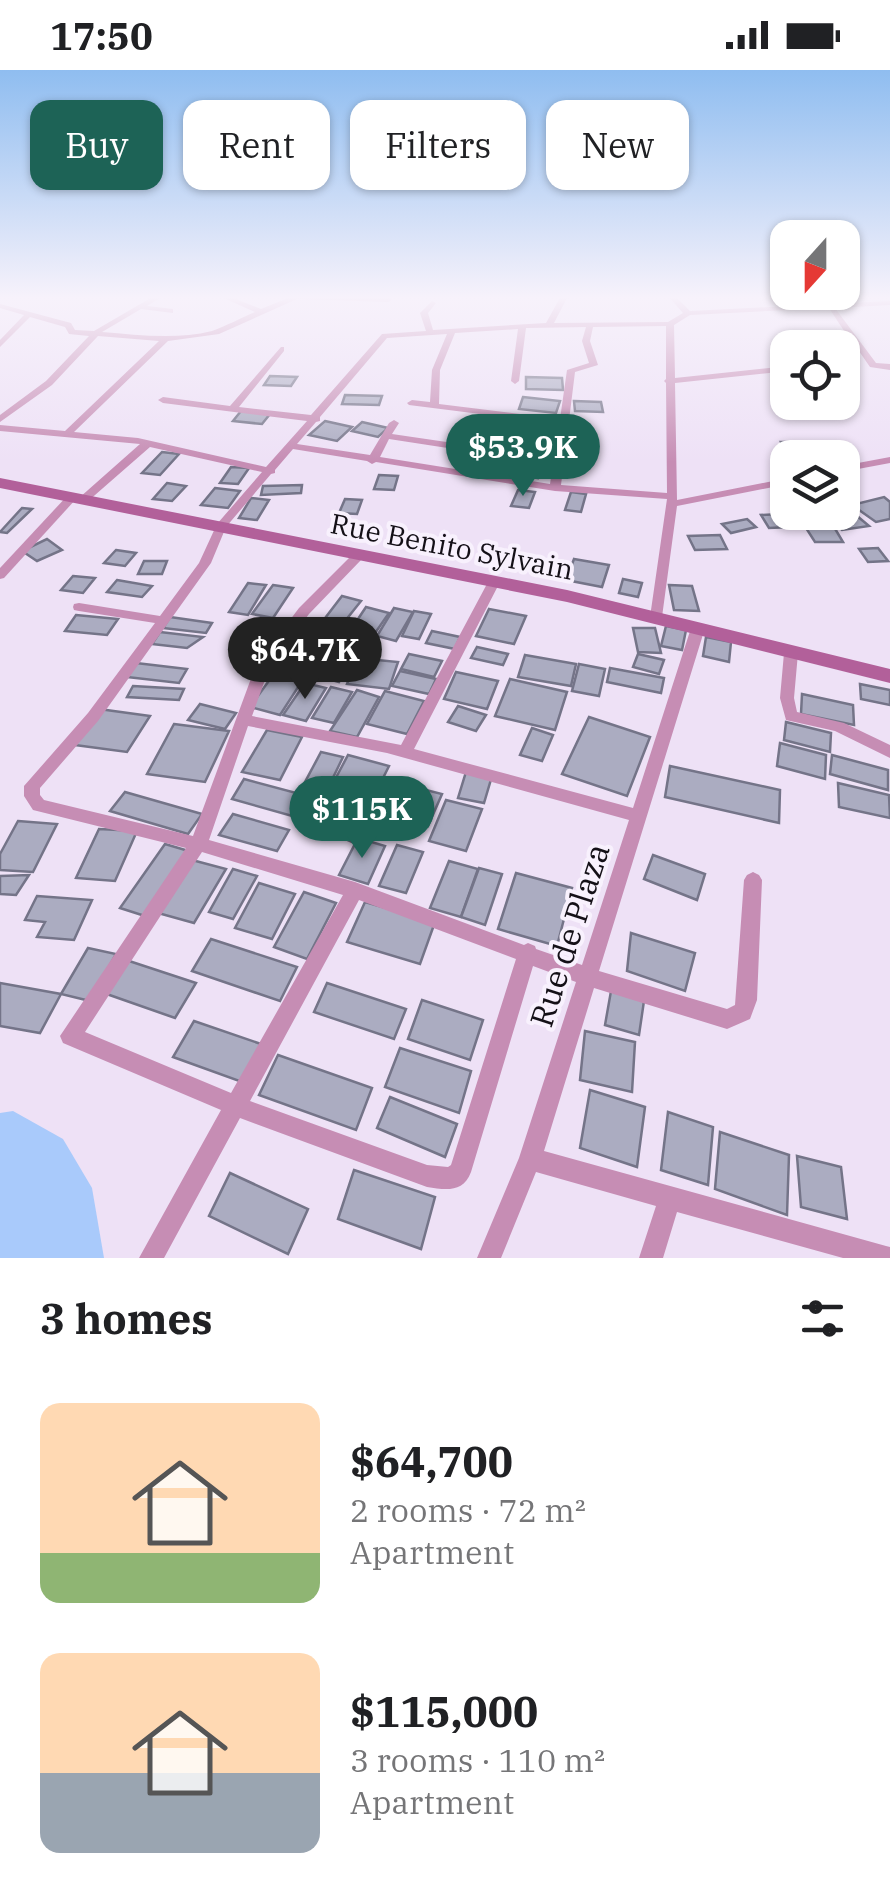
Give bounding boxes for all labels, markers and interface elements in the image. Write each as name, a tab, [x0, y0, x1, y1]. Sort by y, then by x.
text: 17:50	[50, 11, 153, 60]
chip: Buy	[30, 100, 163, 190]
chip: Rent	[183, 100, 330, 190]
chip: Filters	[350, 100, 526, 190]
chip: New	[546, 100, 689, 190]
north arrow	[770, 220, 860, 310]
map controls	[770, 220, 860, 530]
button: locate	[770, 330, 860, 420]
pin: $53.9K	[442, 414, 604, 499]
text: $53.9K	[468, 425, 578, 467]
button: layers	[770, 440, 860, 530]
street label: Rue Benito Sylvain	[327, 504, 577, 588]
pin: $64.7K	[224, 617, 386, 702]
text: $64.7K	[250, 628, 360, 670]
pin: $115K	[292, 776, 432, 861]
text: $115K	[311, 787, 413, 829]
street label: Rue de Plaza	[520, 838, 618, 1032]
text: 3 homes	[40, 1291, 213, 1346]
icon: filters	[795, 1291, 850, 1346]
text: $64,700	[350, 1434, 513, 1489]
icon: home	[120, 1443, 240, 1563]
text: 2 rooms · 72 m²	[350, 1489, 586, 1531]
text: Apartment	[350, 1531, 514, 1573]
text: $115,000	[350, 1684, 538, 1739]
icon: home	[120, 1693, 240, 1813]
text: 3 rooms · 110 m²	[350, 1739, 605, 1781]
text: Apartment	[350, 1781, 514, 1823]

